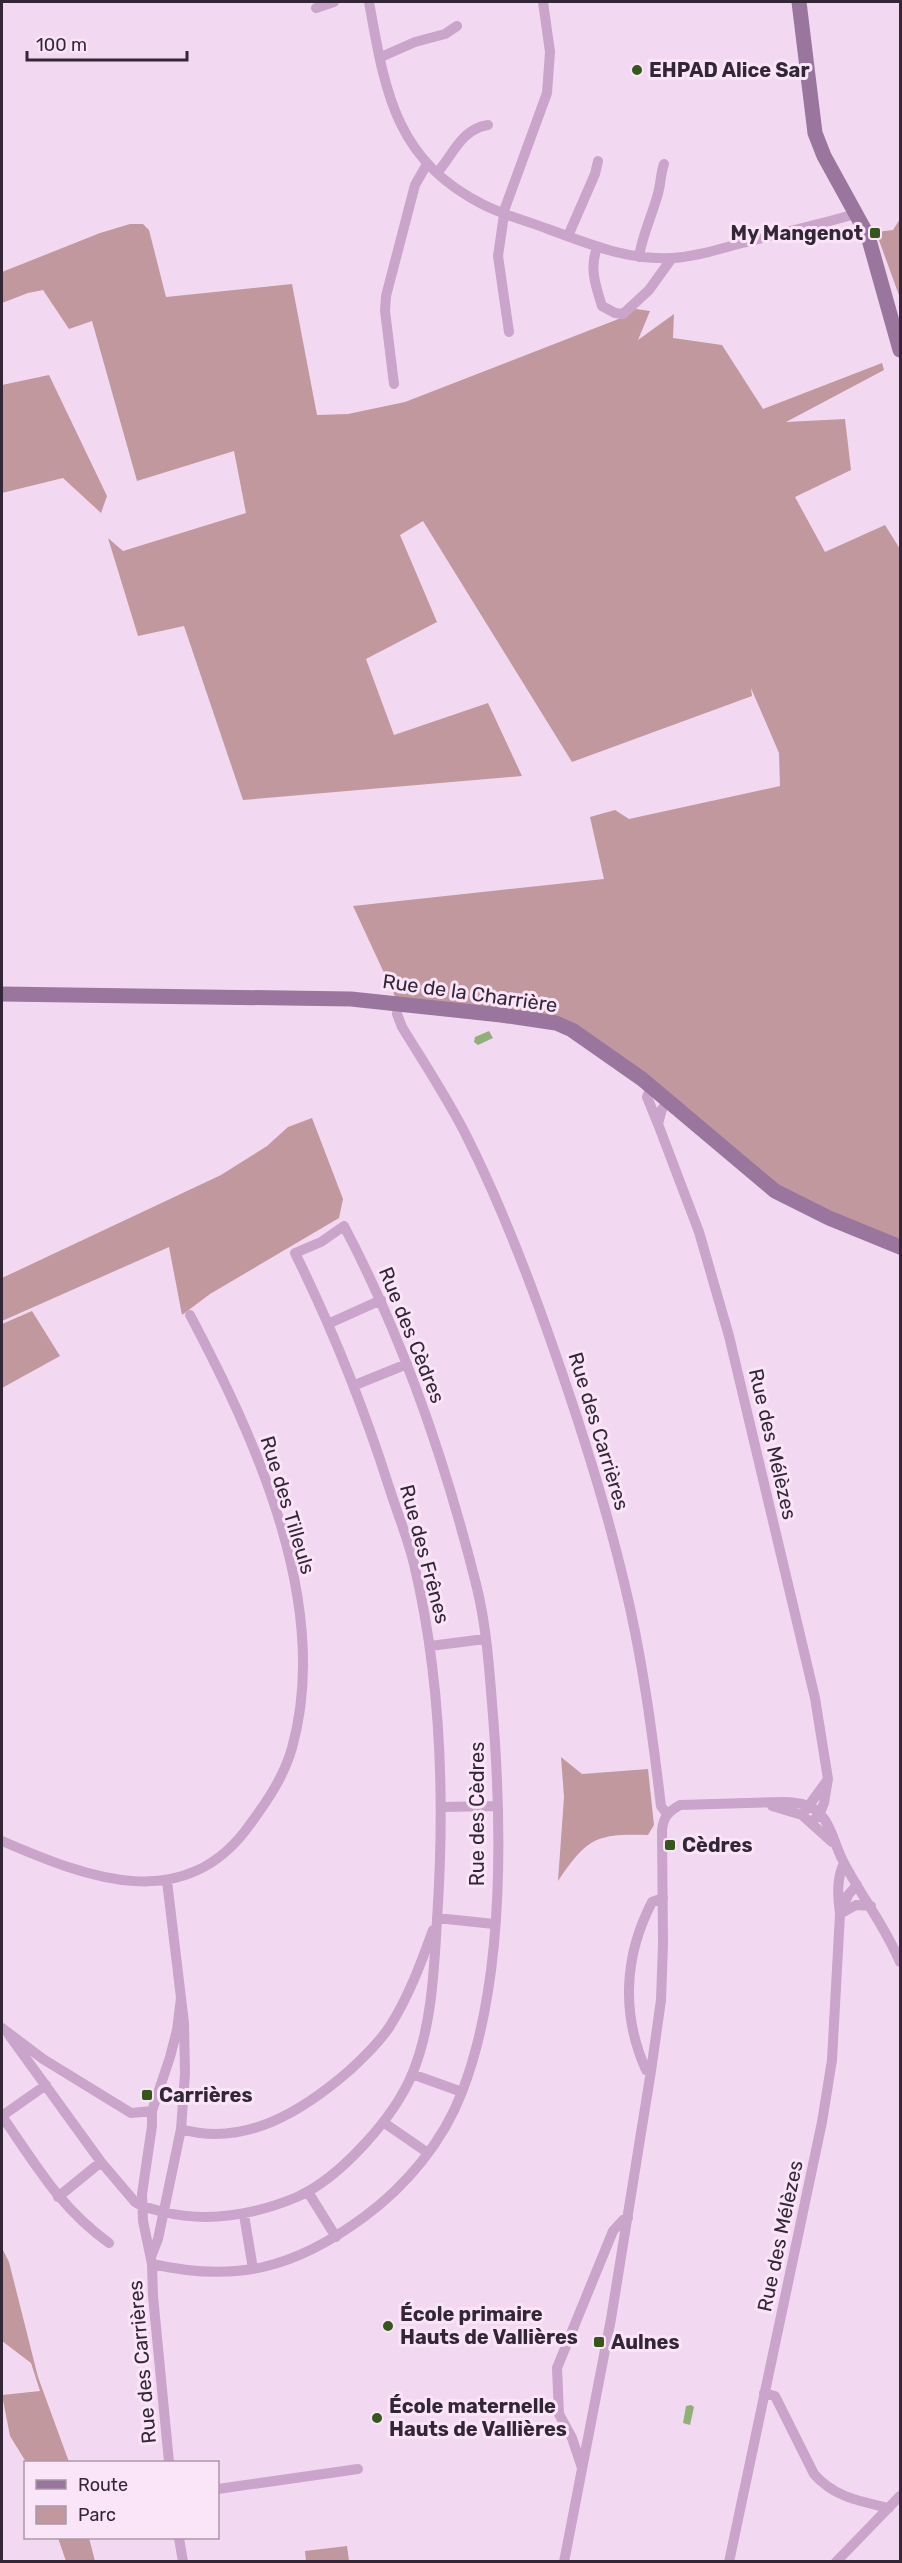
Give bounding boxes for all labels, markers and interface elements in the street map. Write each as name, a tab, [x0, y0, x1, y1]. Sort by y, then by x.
scale bar	[27, 24, 188, 62]
text: 100 m	[36, 34, 87, 56]
place label: EHPAD Alice Sar	[649, 58, 809, 82]
marker: EHPAD Alice Sar	[630, 63, 644, 77]
place label: My Mangenot	[731, 221, 863, 245]
marker: My Mangenot	[868, 226, 882, 240]
street label: Rue de la Charrière	[381, 969, 559, 1017]
street label: Rue des Cèdres	[374, 1263, 450, 1407]
street label: Rue des Carrières	[564, 1349, 634, 1513]
street label: Rue des Mélèzes	[744, 1366, 802, 1522]
street label: Rue des Tilleuls	[256, 1433, 320, 1577]
street label: Rue des Frênes	[395, 1482, 455, 1626]
street label: Rue des Cèdres	[465, 1742, 489, 1886]
place label: Cèdres	[682, 1833, 752, 1857]
marker: Cèdres	[663, 1838, 677, 1852]
place label: Carrières	[159, 2083, 253, 2107]
marker: Carrières	[140, 2088, 154, 2102]
street label: Rue des Mélèzes	[752, 2158, 808, 2314]
street label: Rue des Carrières	[123, 2279, 161, 2445]
place label: École primaire Hauts de Vallières	[400, 2302, 578, 2349]
marker: École primaire Hauts de Vallières	[381, 2319, 395, 2333]
place label: Aulnes	[611, 2330, 680, 2354]
marker: Aulnes	[592, 2335, 606, 2349]
place label: École maternelle Hauts de Vallières	[389, 2394, 567, 2441]
marker: École maternelle Hauts de Vallières	[370, 2411, 384, 2425]
legend	[24, 2461, 219, 2539]
text: Route	[78, 2474, 128, 2496]
text: Parc	[78, 2504, 116, 2526]

